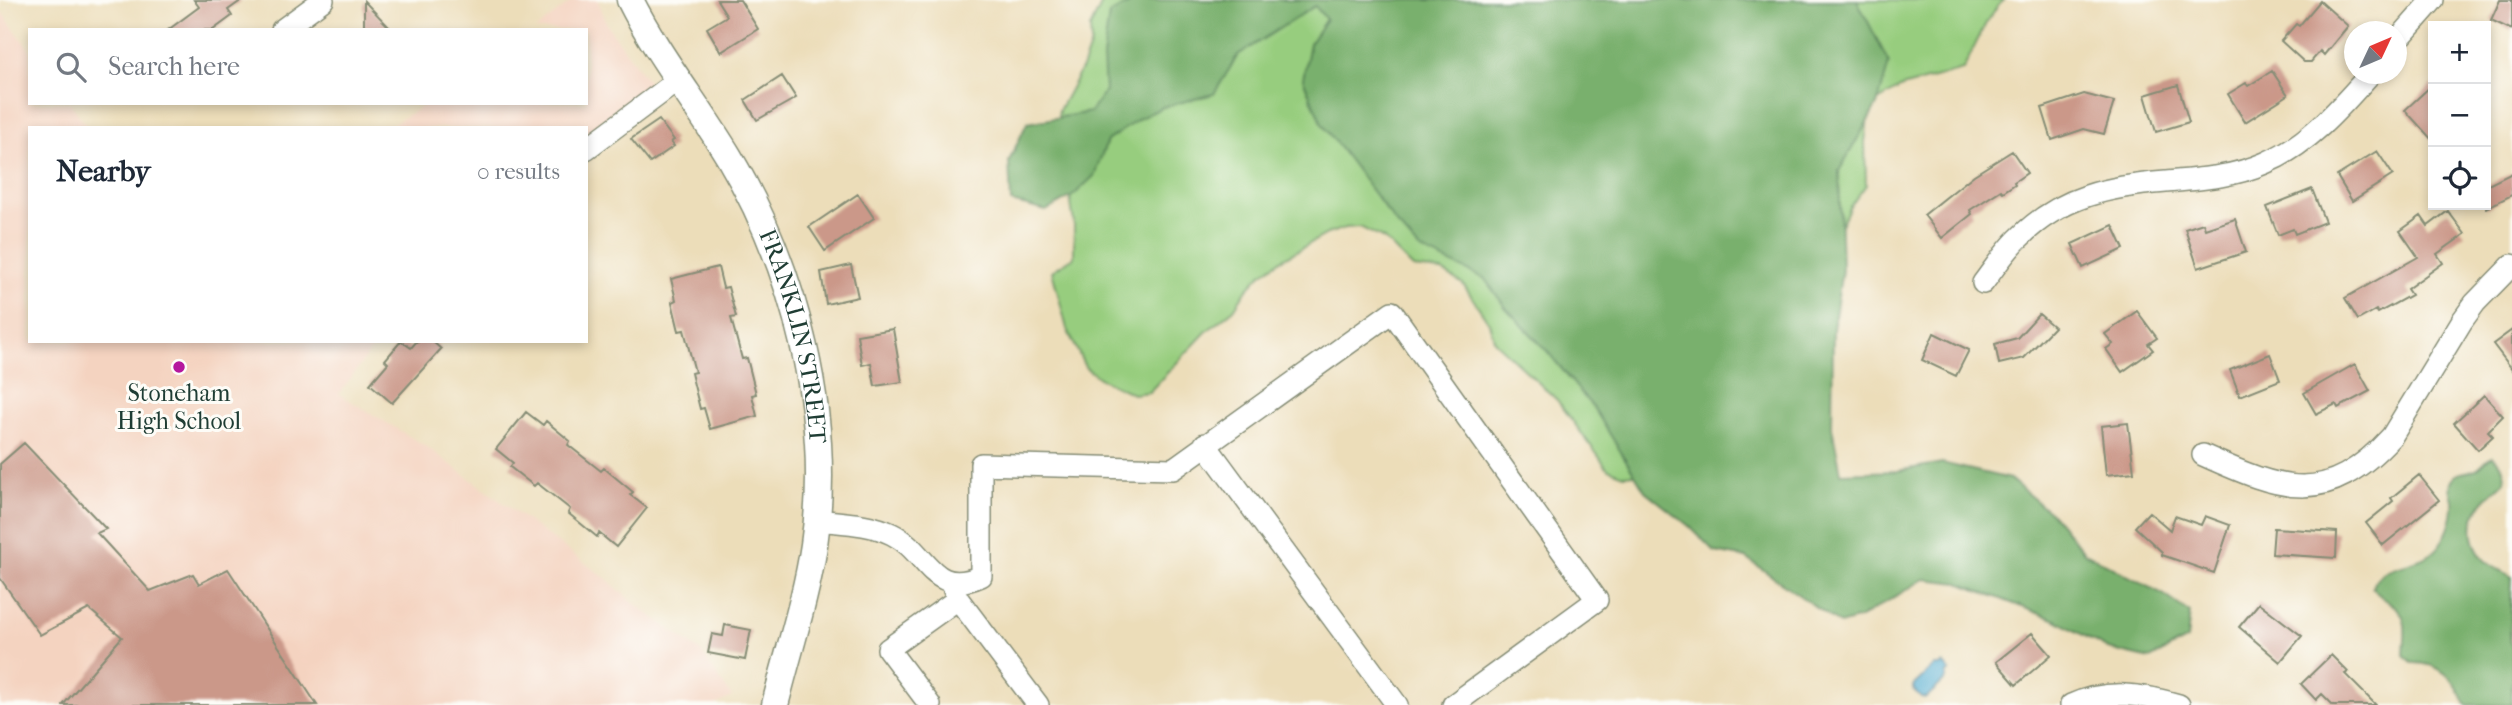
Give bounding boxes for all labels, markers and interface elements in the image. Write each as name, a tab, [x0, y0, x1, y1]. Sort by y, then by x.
north arrow	[2344, 21, 2407, 84]
map controls	[2428, 21, 2491, 210]
button: +	[2428, 21, 2491, 84]
search box	[28, 28, 588, 105]
icon: search	[52, 48, 90, 86]
text: Search here	[108, 51, 240, 82]
button: −	[2428, 84, 2491, 147]
button: locate	[2428, 147, 2491, 210]
text: Nearby	[56, 154, 151, 189]
text: 0 results	[477, 158, 560, 185]
street label: FRANKLIN STREET	[753, 225, 832, 445]
marker: Stoneham High School	[171, 359, 187, 375]
place label: Stoneham High School	[117, 379, 242, 435]

